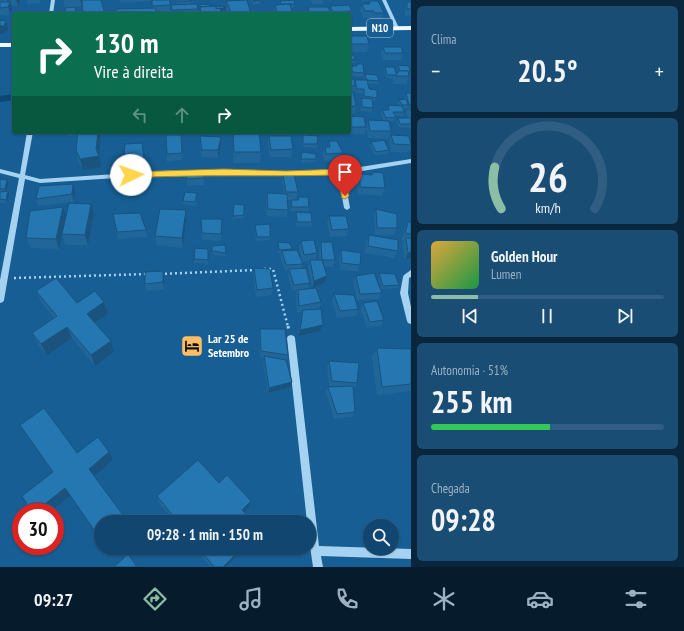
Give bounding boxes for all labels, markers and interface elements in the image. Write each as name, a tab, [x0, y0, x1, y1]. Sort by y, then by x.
road number: N10	[367, 19, 393, 37]
text: 130 m	[94, 24, 158, 61]
icon: right	[28, 28, 80, 80]
text: Clima	[431, 31, 456, 48]
text: 20.5°	[517, 51, 578, 90]
text: −	[431, 57, 440, 85]
text: +	[655, 57, 664, 85]
text: Vire à direita	[94, 60, 174, 83]
icon: left	[129, 104, 151, 126]
icon: ahead	[171, 104, 193, 126]
icon: right	[213, 104, 235, 126]
text: 26	[528, 150, 567, 203]
position arrow	[110, 154, 152, 196]
pin	[328, 155, 362, 196]
icon: arrive	[334, 161, 356, 183]
text: km/h	[535, 198, 560, 217]
text: Golden Hour	[491, 247, 558, 266]
text: Lumen	[491, 266, 521, 283]
icon: previous	[459, 305, 481, 327]
icon: pause	[536, 305, 558, 327]
icon: next	[614, 305, 636, 327]
place label: Lar 25 de Setembro	[208, 331, 250, 360]
hotel icon: Lar 25 de Setembro	[179, 333, 205, 359]
text: Autonomia · 51%	[431, 362, 508, 379]
text: 255 km	[431, 382, 512, 421]
text: Chegada	[431, 480, 470, 497]
text: 09:28	[431, 500, 496, 539]
speed limit sign: 30	[12, 503, 64, 555]
map controls	[363, 519, 399, 555]
button: search	[363, 519, 399, 555]
text: 09:28 · 1 min · 150 m	[147, 525, 263, 544]
icon: directions	[141, 585, 169, 613]
icon: music	[237, 585, 265, 613]
icon: phone	[333, 585, 361, 613]
icon: climate	[430, 585, 458, 613]
icon: car	[526, 585, 554, 613]
icon: filters	[622, 585, 650, 613]
text: 09:27	[34, 588, 73, 611]

